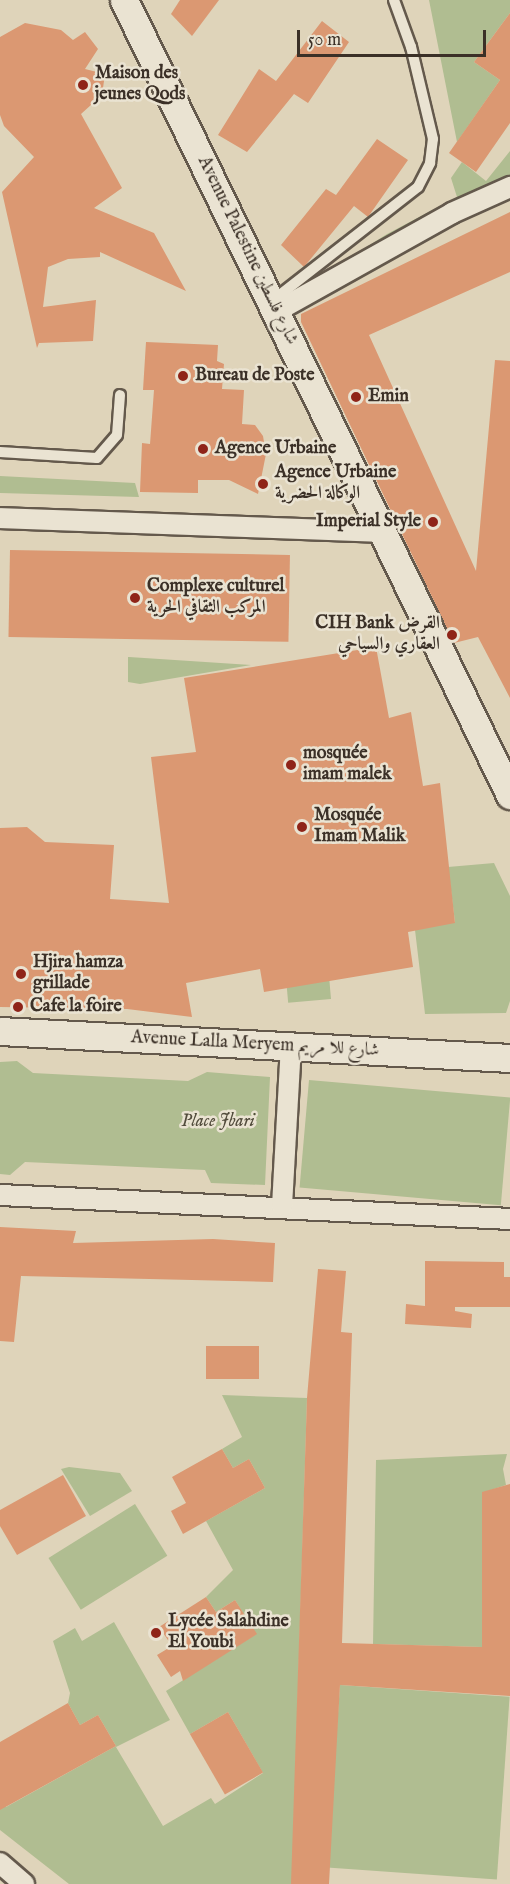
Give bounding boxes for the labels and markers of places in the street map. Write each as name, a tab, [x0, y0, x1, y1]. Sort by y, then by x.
place label: Maison des jeunes Qods	[95, 64, 185, 106]
marker: Maison des jeunes Qods	[76, 78, 90, 92]
place label: Bureau de Poste	[195, 365, 314, 387]
marker: Bureau de Poste	[176, 369, 190, 383]
place label: Emin	[368, 386, 409, 408]
marker: Emin	[349, 390, 363, 404]
place label: Agence Urbaine	[215, 438, 336, 460]
marker: Agence Urbaine	[196, 442, 210, 456]
place label: Agence Urbaine الوكالة الحضرية	[275, 463, 396, 506]
marker: Agence Urbaine الوكالة الحضرية	[256, 477, 270, 491]
place label: Imperial Style	[316, 511, 421, 533]
marker: Imperial Style	[426, 515, 440, 529]
place label: Complexe culturel المركب الثقافي الحرية	[147, 577, 284, 620]
marker: Complexe culturel المركب الثقافي الحرية	[128, 591, 142, 605]
place label: CIH Bank القرض العقاري والسياحي	[315, 614, 440, 656]
marker: CIH Bank القرض العقاري والسياحي	[445, 628, 459, 642]
place label: mosquée imam malek	[303, 744, 392, 786]
marker: mosquée imam malek	[284, 758, 298, 772]
place label: Mosquée Imam Malik	[314, 806, 405, 848]
marker: Mosquée Imam Malik	[295, 820, 309, 834]
place label: Hjira hamza grillade	[33, 953, 123, 996]
marker: Hjira hamza grillade	[14, 967, 28, 981]
place label: Cafe la foire	[30, 996, 122, 1018]
marker: Cafe la foire	[11, 1000, 25, 1014]
place label: Lycée Salahdine El Youbi	[168, 1612, 289, 1654]
marker: Lycée Salahdine El Youbi	[149, 1626, 163, 1640]

